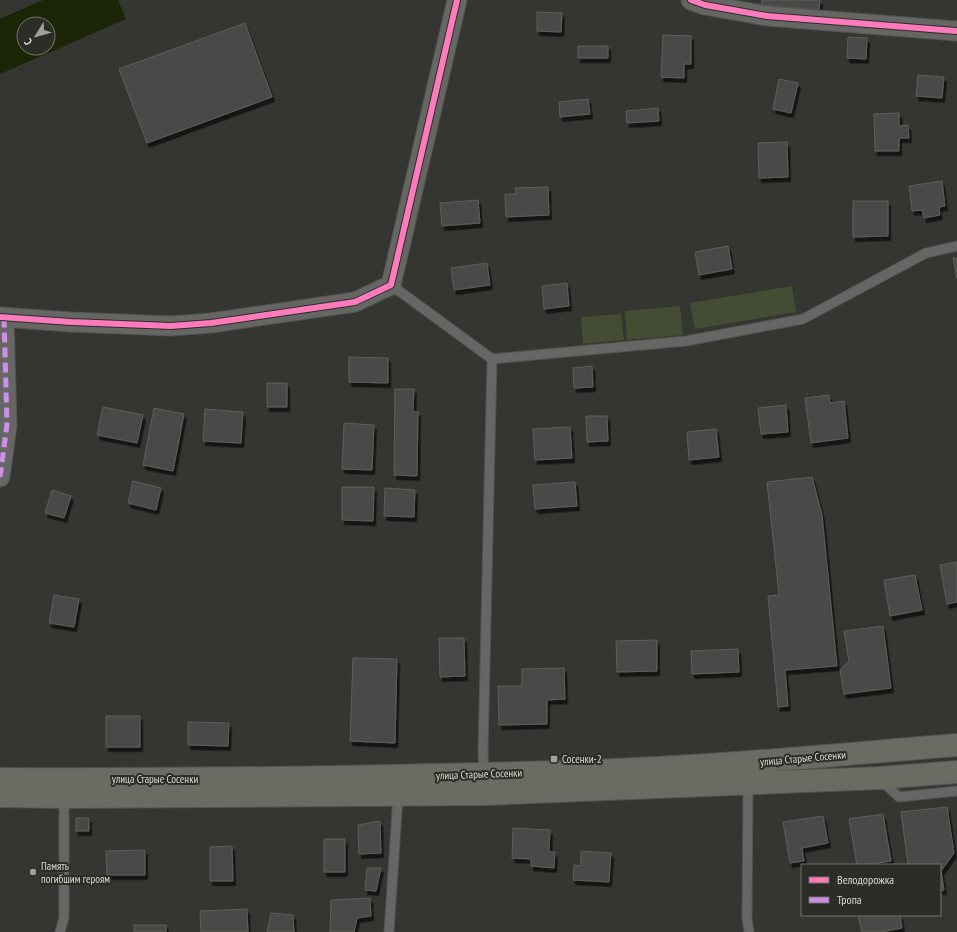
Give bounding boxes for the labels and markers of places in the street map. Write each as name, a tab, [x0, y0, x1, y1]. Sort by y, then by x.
place label: Сосенки-2	[562, 752, 602, 766]
marker: Сосенки-2	[549, 754, 559, 764]
place label: Память погибшим героям	[41, 859, 110, 886]
marker: Память погибшим героям	[28, 867, 38, 877]

